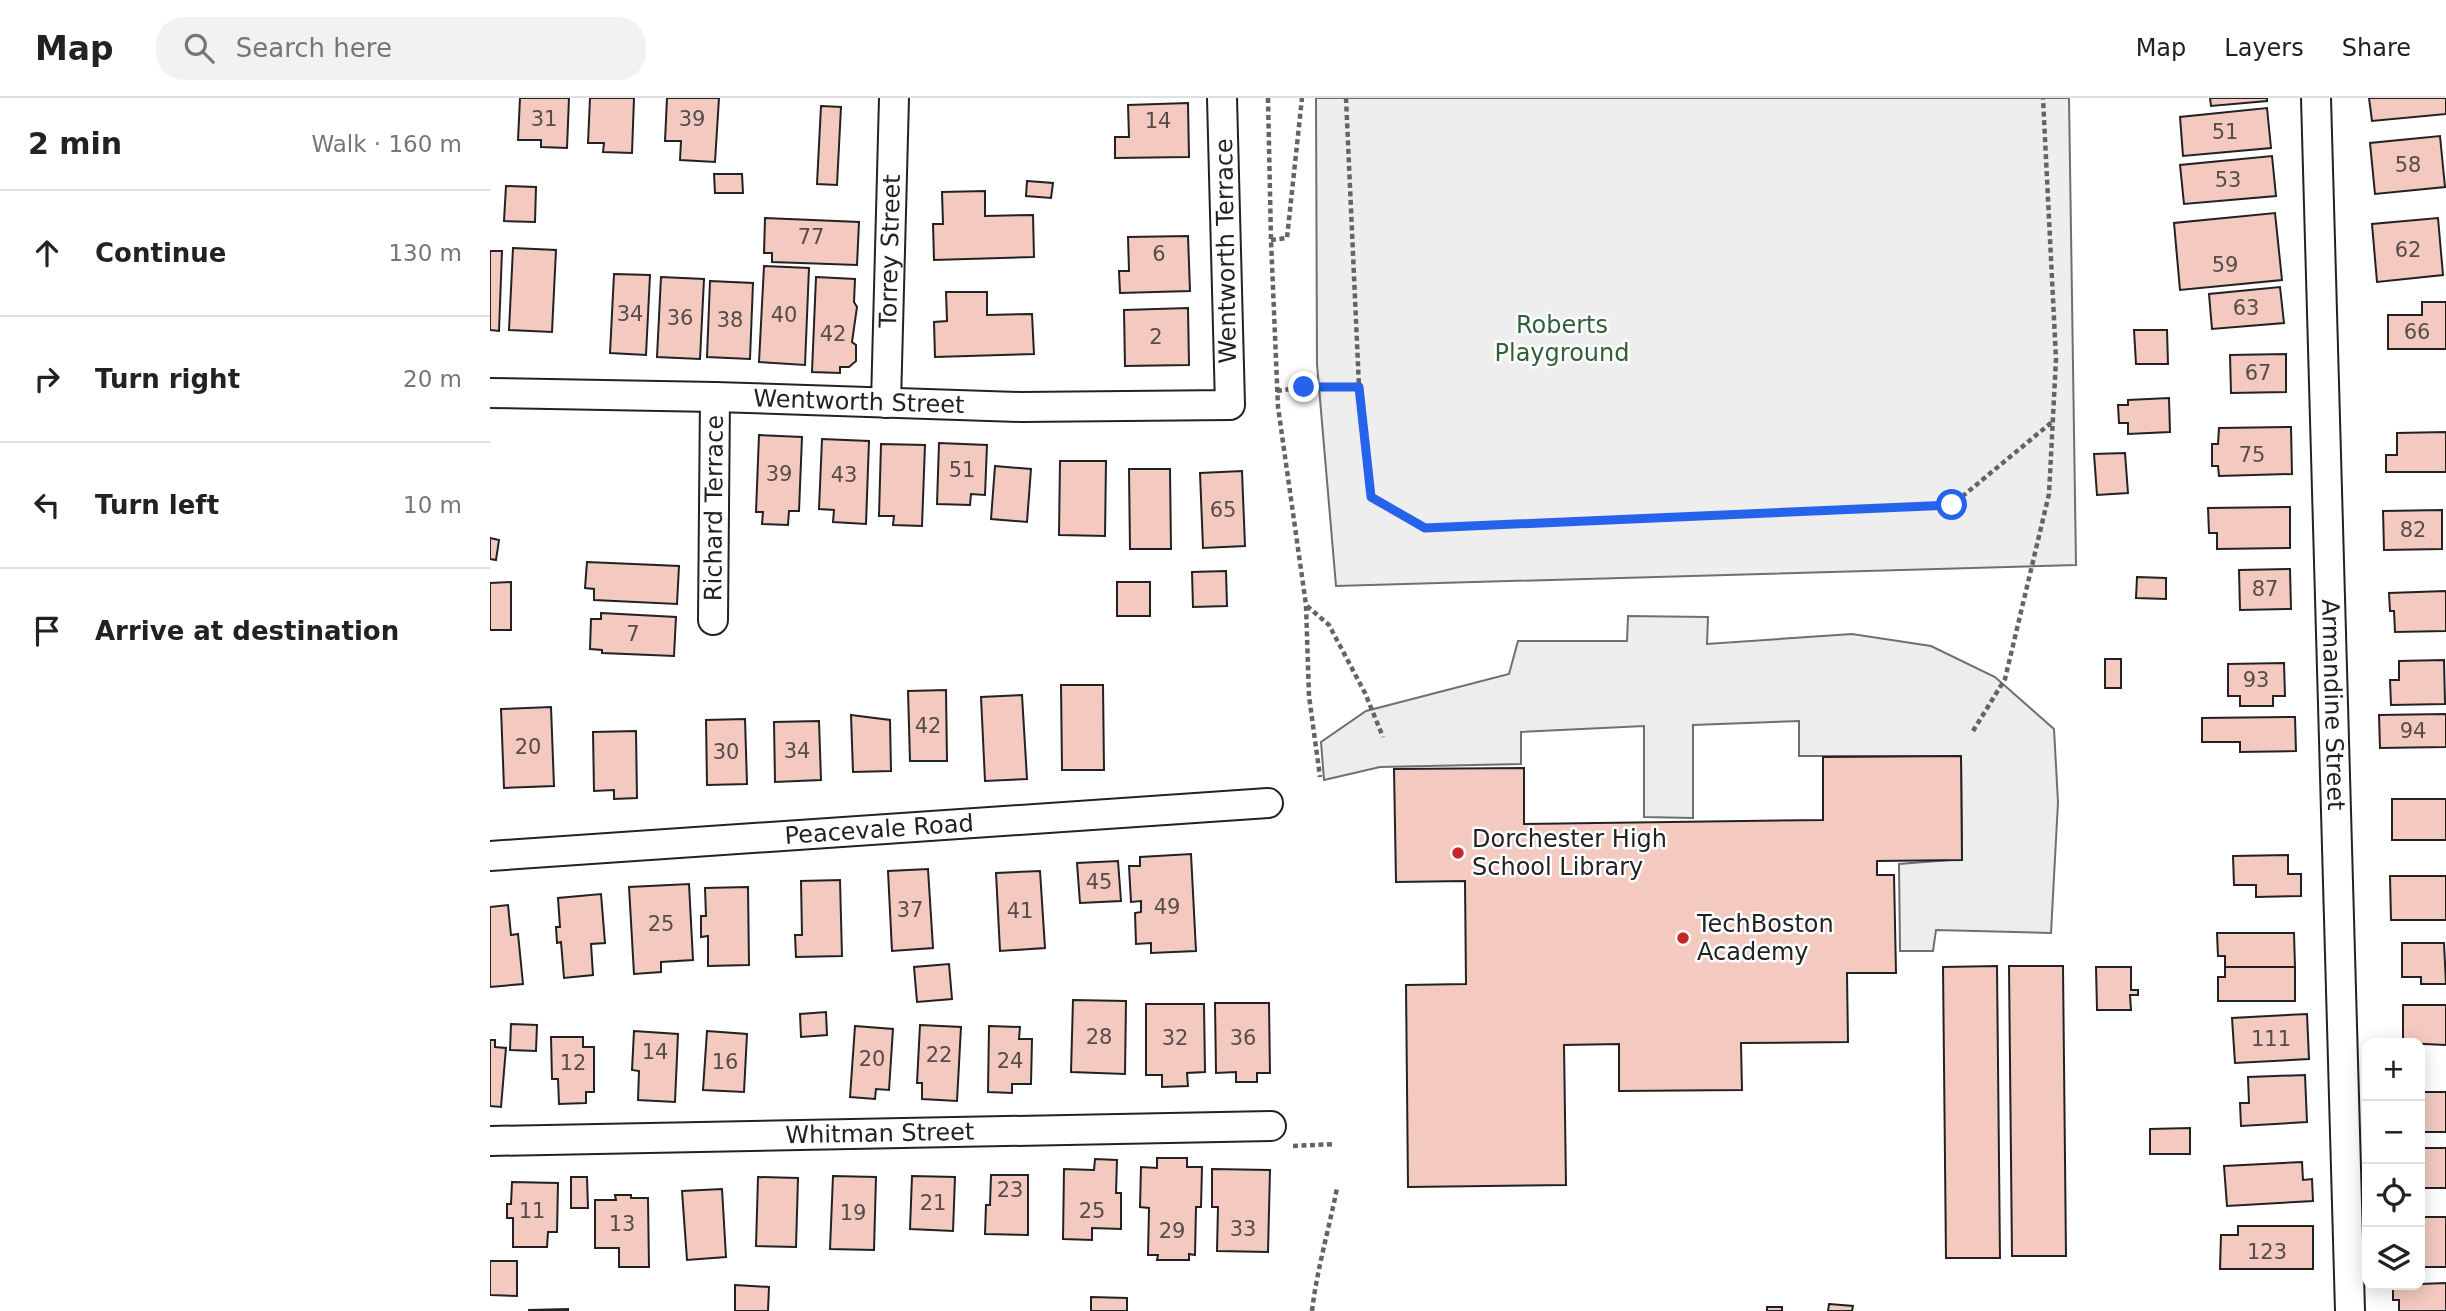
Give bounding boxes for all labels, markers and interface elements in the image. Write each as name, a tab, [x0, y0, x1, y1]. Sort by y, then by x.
search box	[156, 17, 646, 80]
text: Map	[35, 29, 114, 68]
icon: search	[180, 29, 218, 67]
text: Search here	[236, 33, 392, 63]
text: Map	[2136, 34, 2186, 62]
text: Layers	[2224, 34, 2304, 62]
text: Share	[2342, 34, 2411, 62]
house number: 31	[531, 107, 557, 131]
house number: 39	[679, 107, 705, 131]
house number: 14	[1145, 109, 1171, 133]
house number: 51	[2212, 120, 2238, 144]
text: 2 min	[28, 126, 122, 161]
text: Walk · 160 m	[311, 131, 462, 157]
street label: Wentworth Terrace	[1210, 138, 1242, 364]
house number: 58	[2395, 153, 2421, 177]
house number: 53	[2215, 168, 2241, 192]
street label: Torrey Street	[874, 174, 906, 329]
house number: 77	[798, 225, 824, 249]
icon: ahead	[28, 234, 66, 272]
text: Continue	[95, 238, 226, 268]
house number: 62	[2395, 238, 2421, 262]
text: 130 m	[388, 240, 462, 266]
house number: 6	[1152, 242, 1166, 266]
house number: 59	[2212, 253, 2238, 277]
house number: 63	[2233, 296, 2259, 320]
house number: 34	[617, 302, 643, 326]
house number: 40	[771, 303, 797, 327]
house number: 36	[667, 306, 693, 330]
house number: 38	[717, 308, 743, 332]
park label: Roberts Playground	[1495, 311, 1629, 367]
house number: 66	[2404, 320, 2430, 344]
house number: 42	[820, 322, 846, 346]
house number: 2	[1149, 325, 1163, 349]
icon: right	[28, 360, 66, 398]
house number: 67	[2245, 361, 2271, 385]
text: Turn right	[95, 364, 240, 394]
text: 20 m	[403, 366, 462, 392]
route end	[1288, 371, 1319, 402]
street label: Wentworth Street	[753, 384, 965, 419]
street label: Richard Terrace	[699, 415, 729, 601]
house number: 75	[2239, 443, 2265, 467]
house number: 51	[949, 458, 975, 482]
house number: 39	[766, 462, 792, 486]
house number: 43	[831, 463, 857, 487]
icon: left	[28, 486, 66, 524]
route start	[1936, 489, 1967, 520]
text: Turn left	[95, 490, 219, 520]
text: 10 m	[403, 492, 462, 518]
house number: 65	[1210, 498, 1236, 522]
house number: 82	[2400, 518, 2426, 542]
house number: 87	[2252, 577, 2278, 601]
street label: Armandine Street	[2316, 599, 2350, 811]
icon: arrive	[28, 612, 66, 650]
text: Arrive at destination	[95, 616, 399, 646]
house number: 7	[626, 622, 640, 646]
house number: 93	[2243, 668, 2269, 692]
house number: 42	[915, 714, 941, 738]
house number: 94	[2400, 719, 2426, 743]
house number: 20	[515, 735, 541, 759]
house number: 34	[784, 739, 810, 763]
house number: 30	[713, 740, 739, 764]
street label: Peacevale Road	[784, 809, 974, 850]
place label: Dorchester High School Library	[1472, 825, 1667, 881]
marker: Dorchester High School Library	[1450, 845, 1466, 861]
house number: 45	[1086, 870, 1112, 894]
house number: 49	[1154, 895, 1180, 919]
house number: 37	[897, 898, 923, 922]
house number: 41	[1007, 899, 1033, 923]
place label: TechBoston Academy	[1696, 910, 1834, 966]
house number: 25	[648, 912, 674, 936]
marker: TechBoston Academy	[1675, 930, 1691, 946]
house number: 28	[1086, 1025, 1112, 1049]
house number: 32	[1162, 1026, 1188, 1050]
house number: 36	[1230, 1026, 1256, 1050]
house number: 111	[2251, 1027, 2291, 1051]
map controls	[2362, 1038, 2425, 1290]
button: +	[2362, 1038, 2425, 1101]
house number: 14	[642, 1040, 668, 1064]
house number: 22	[926, 1043, 952, 1067]
house number: 20	[859, 1047, 885, 1071]
house number: 24	[997, 1049, 1023, 1073]
house number: 16	[712, 1050, 738, 1074]
house number: 12	[560, 1051, 586, 1075]
button: −	[2362, 1101, 2425, 1164]
street label: Whitman Street	[785, 1118, 975, 1149]
button: locate	[2362, 1164, 2425, 1227]
house number: 23	[997, 1178, 1023, 1202]
house number: 21	[920, 1191, 946, 1215]
house number: 11	[519, 1199, 545, 1223]
house number: 25	[1079, 1199, 1105, 1223]
house number: 19	[840, 1201, 866, 1225]
house number: 13	[609, 1212, 635, 1236]
house number: 33	[1230, 1217, 1256, 1241]
house number: 29	[1159, 1219, 1185, 1243]
button: layers	[2362, 1227, 2425, 1290]
house number: 123	[2247, 1240, 2287, 1264]

